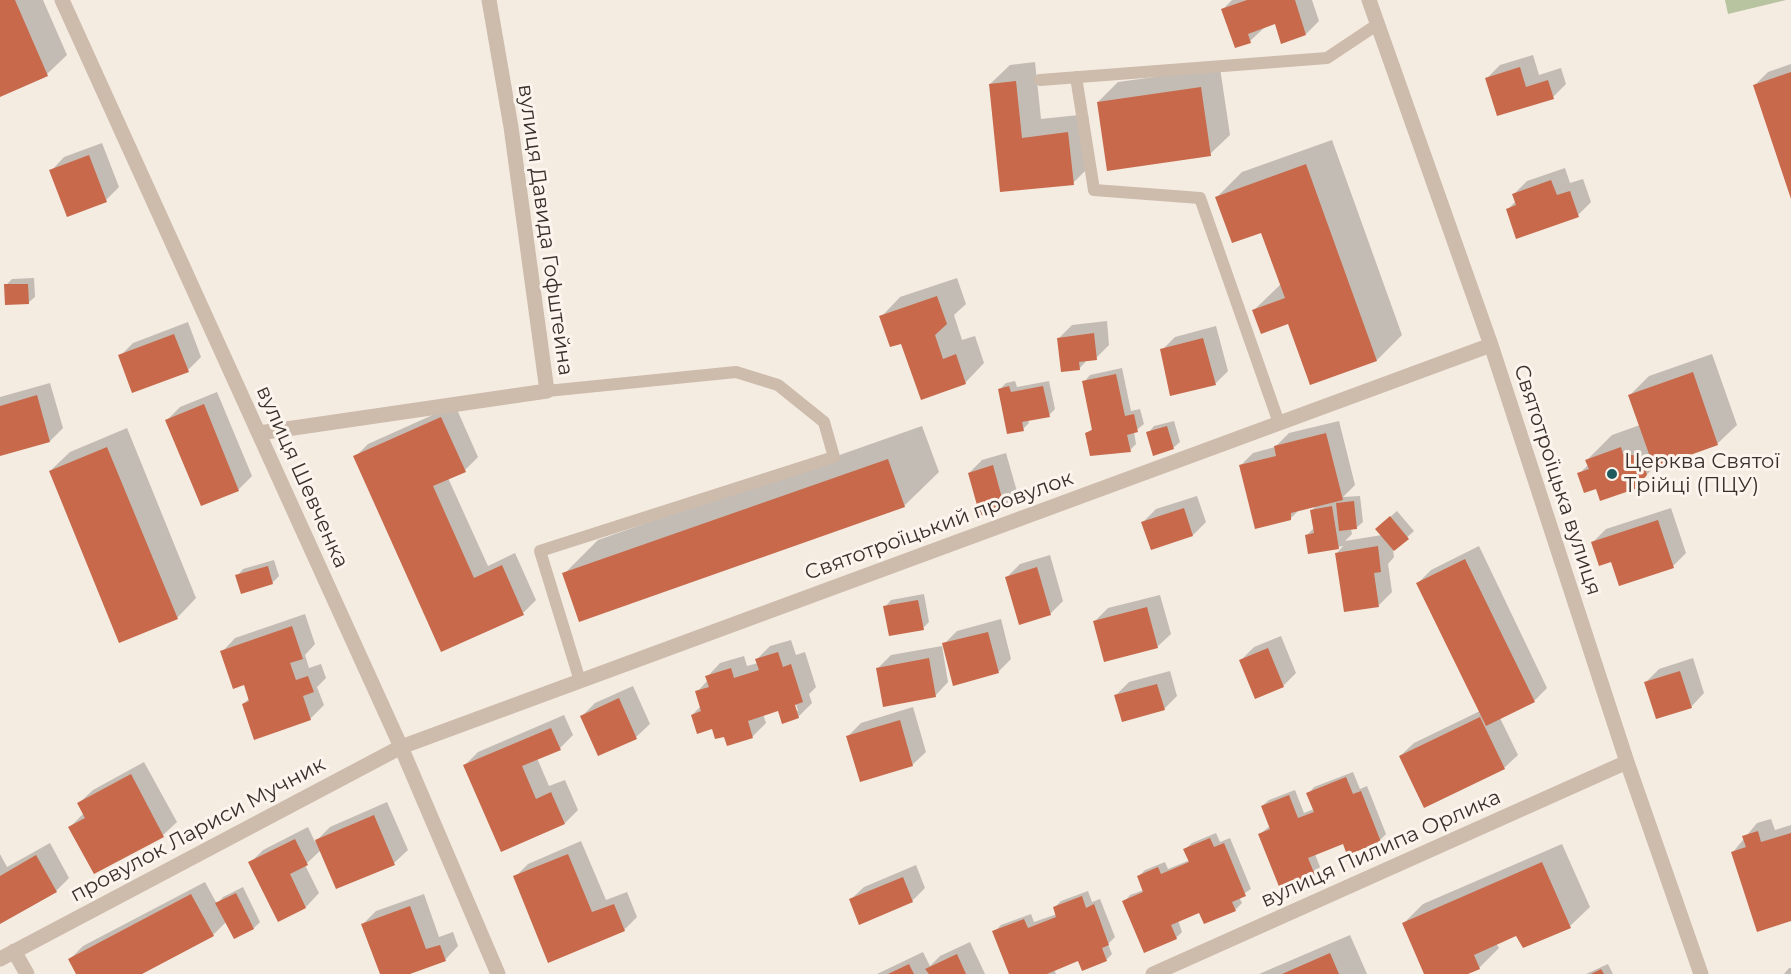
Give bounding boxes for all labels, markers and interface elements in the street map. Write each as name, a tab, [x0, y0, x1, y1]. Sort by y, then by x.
street label: вулиця Давида Гофштейна	[512, 83, 578, 377]
street label: Святотроїцька вулиця	[1508, 362, 1606, 598]
street label: вулиця Шевченка	[250, 382, 354, 572]
place label: Церква Святої Трійці (ПЦУ)	[1624, 449, 1780, 499]
street label: Святотроїцький провулок	[801, 466, 1077, 586]
marker: Церква Святої Трійці (ПЦУ)	[1605, 467, 1619, 481]
street label: провулок Лариси Мучник	[66, 752, 330, 908]
street label: вулиця Пилипа Орлика	[1257, 785, 1505, 913]

